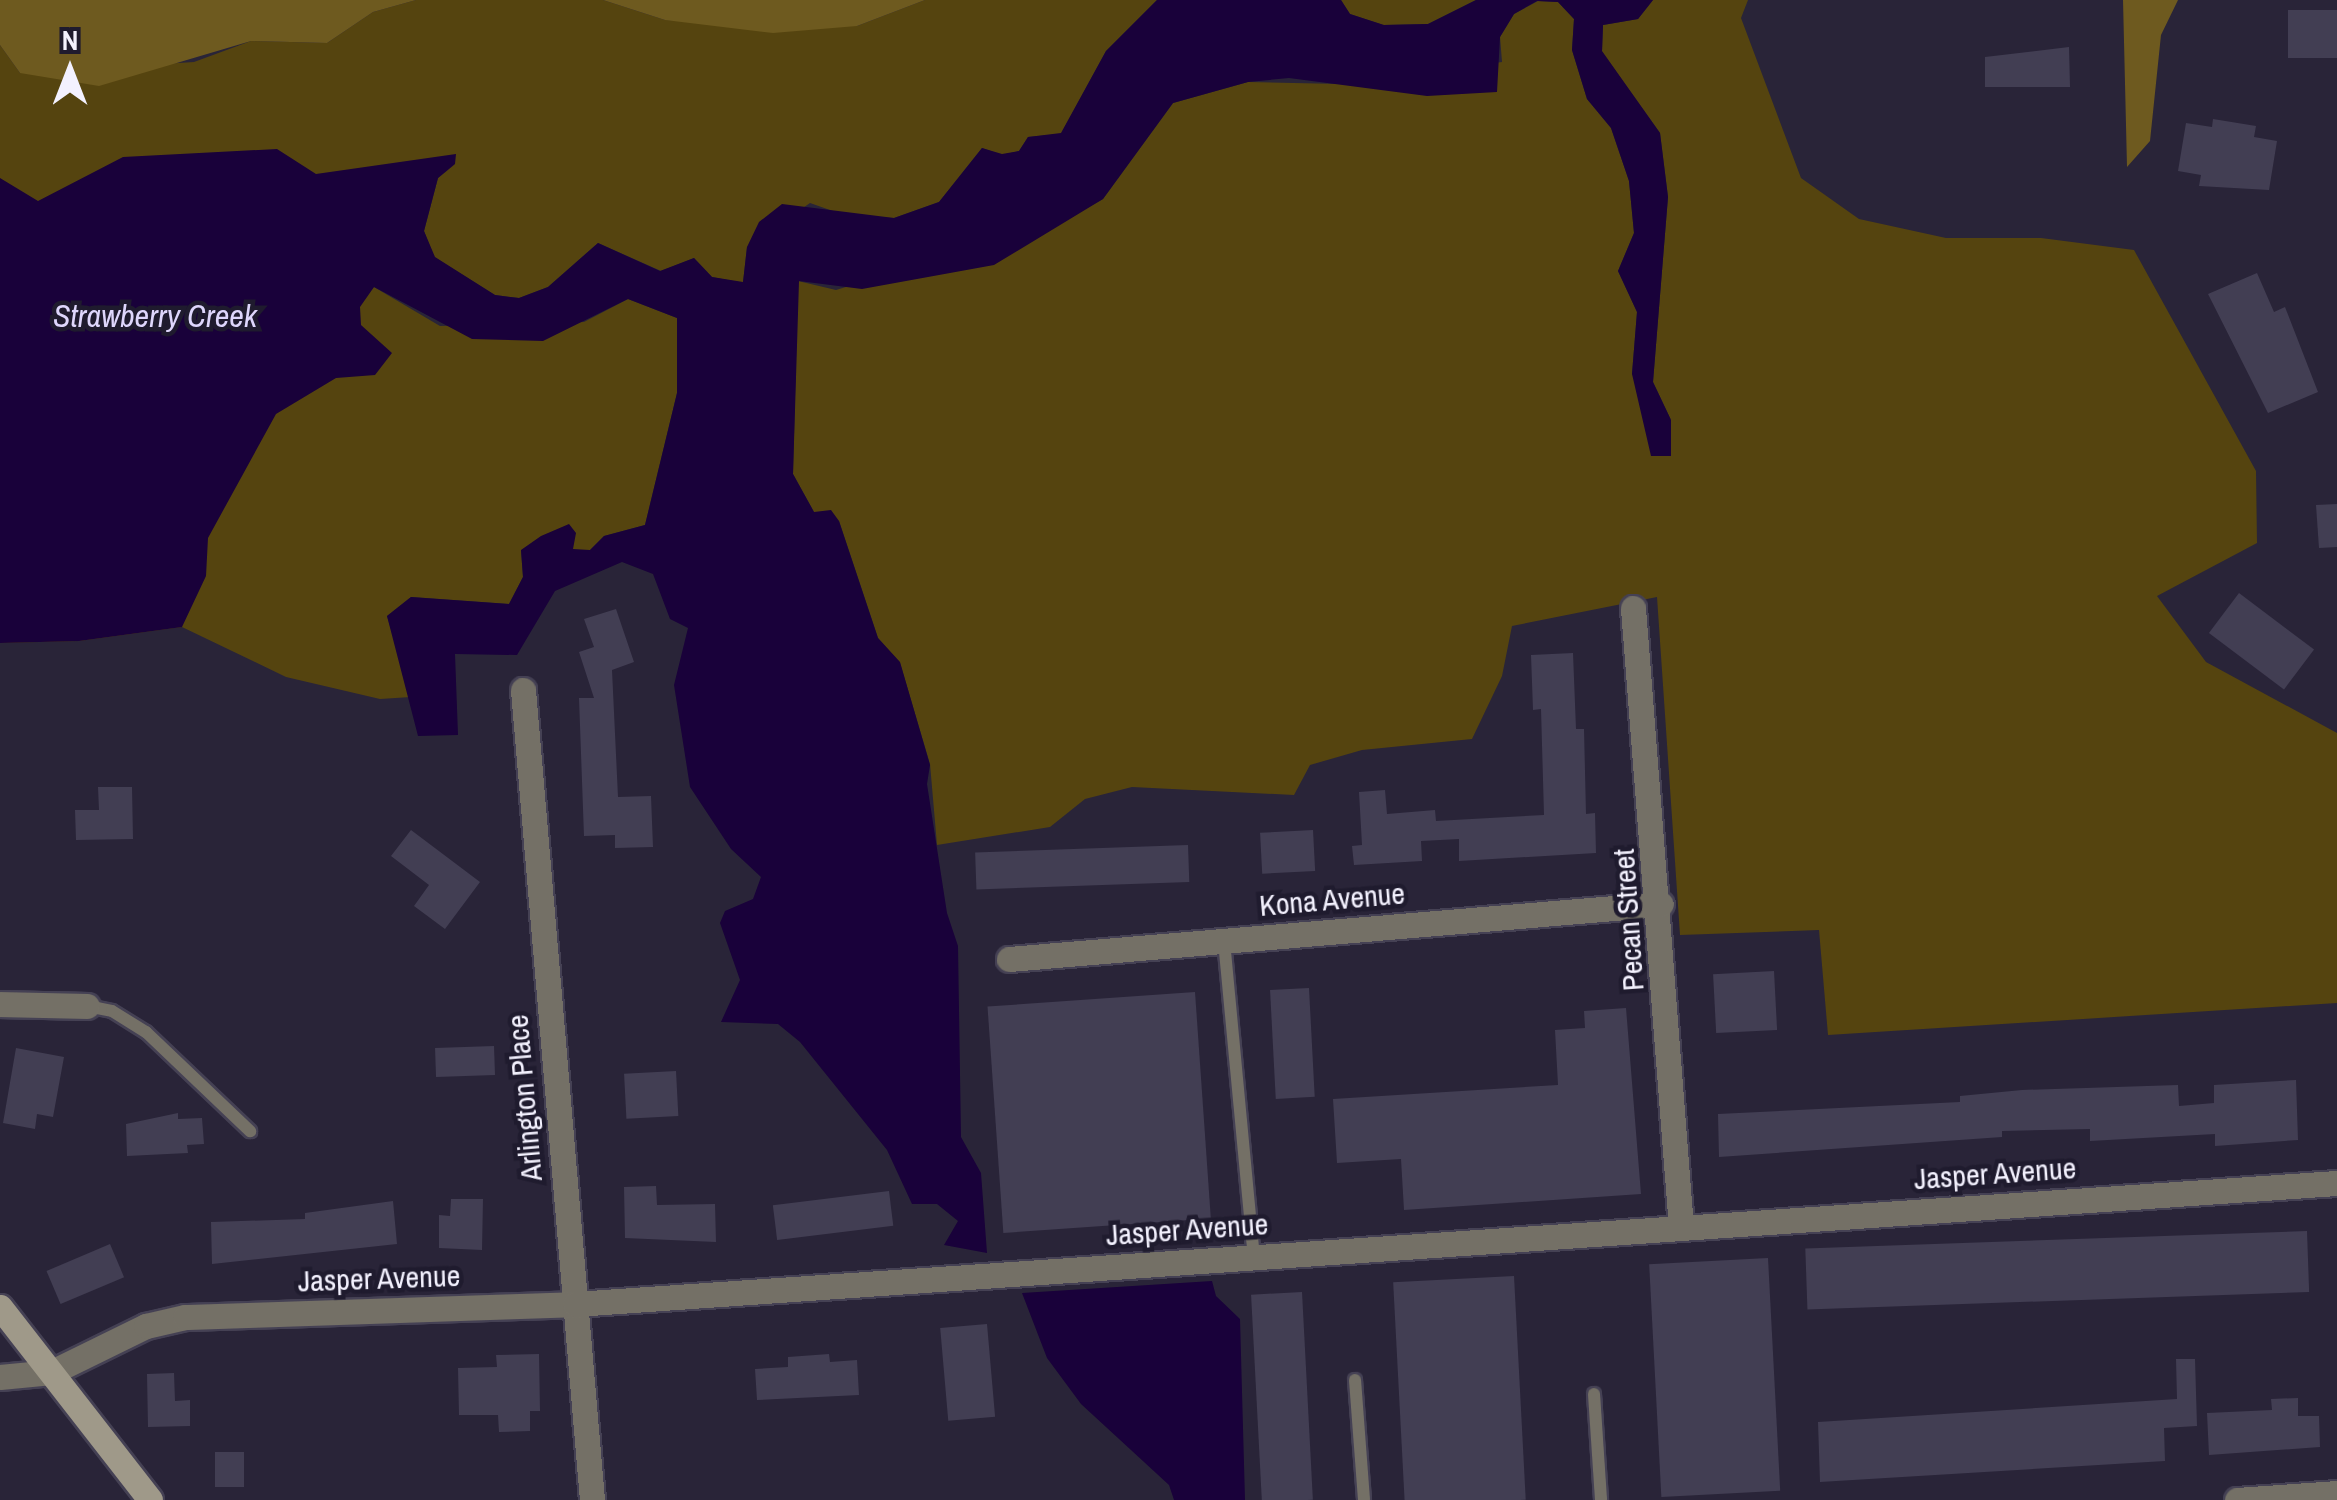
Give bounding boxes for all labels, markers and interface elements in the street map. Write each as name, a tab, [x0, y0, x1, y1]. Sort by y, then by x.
north arrow	[20, 20, 120, 120]
text: N	[62, 21, 78, 59]
water label: Strawberry Creek	[53, 297, 257, 335]
street label: Pecan Street	[1605, 848, 1651, 992]
street label: Kona Avenue	[1257, 875, 1407, 923]
street label: Arlington Place	[499, 1013, 549, 1183]
street label: Jasper Avenue	[1912, 1149, 2078, 1197]
street label: Jasper Avenue	[1104, 1205, 1270, 1253]
street label: Jasper Avenue	[297, 1257, 461, 1299]

